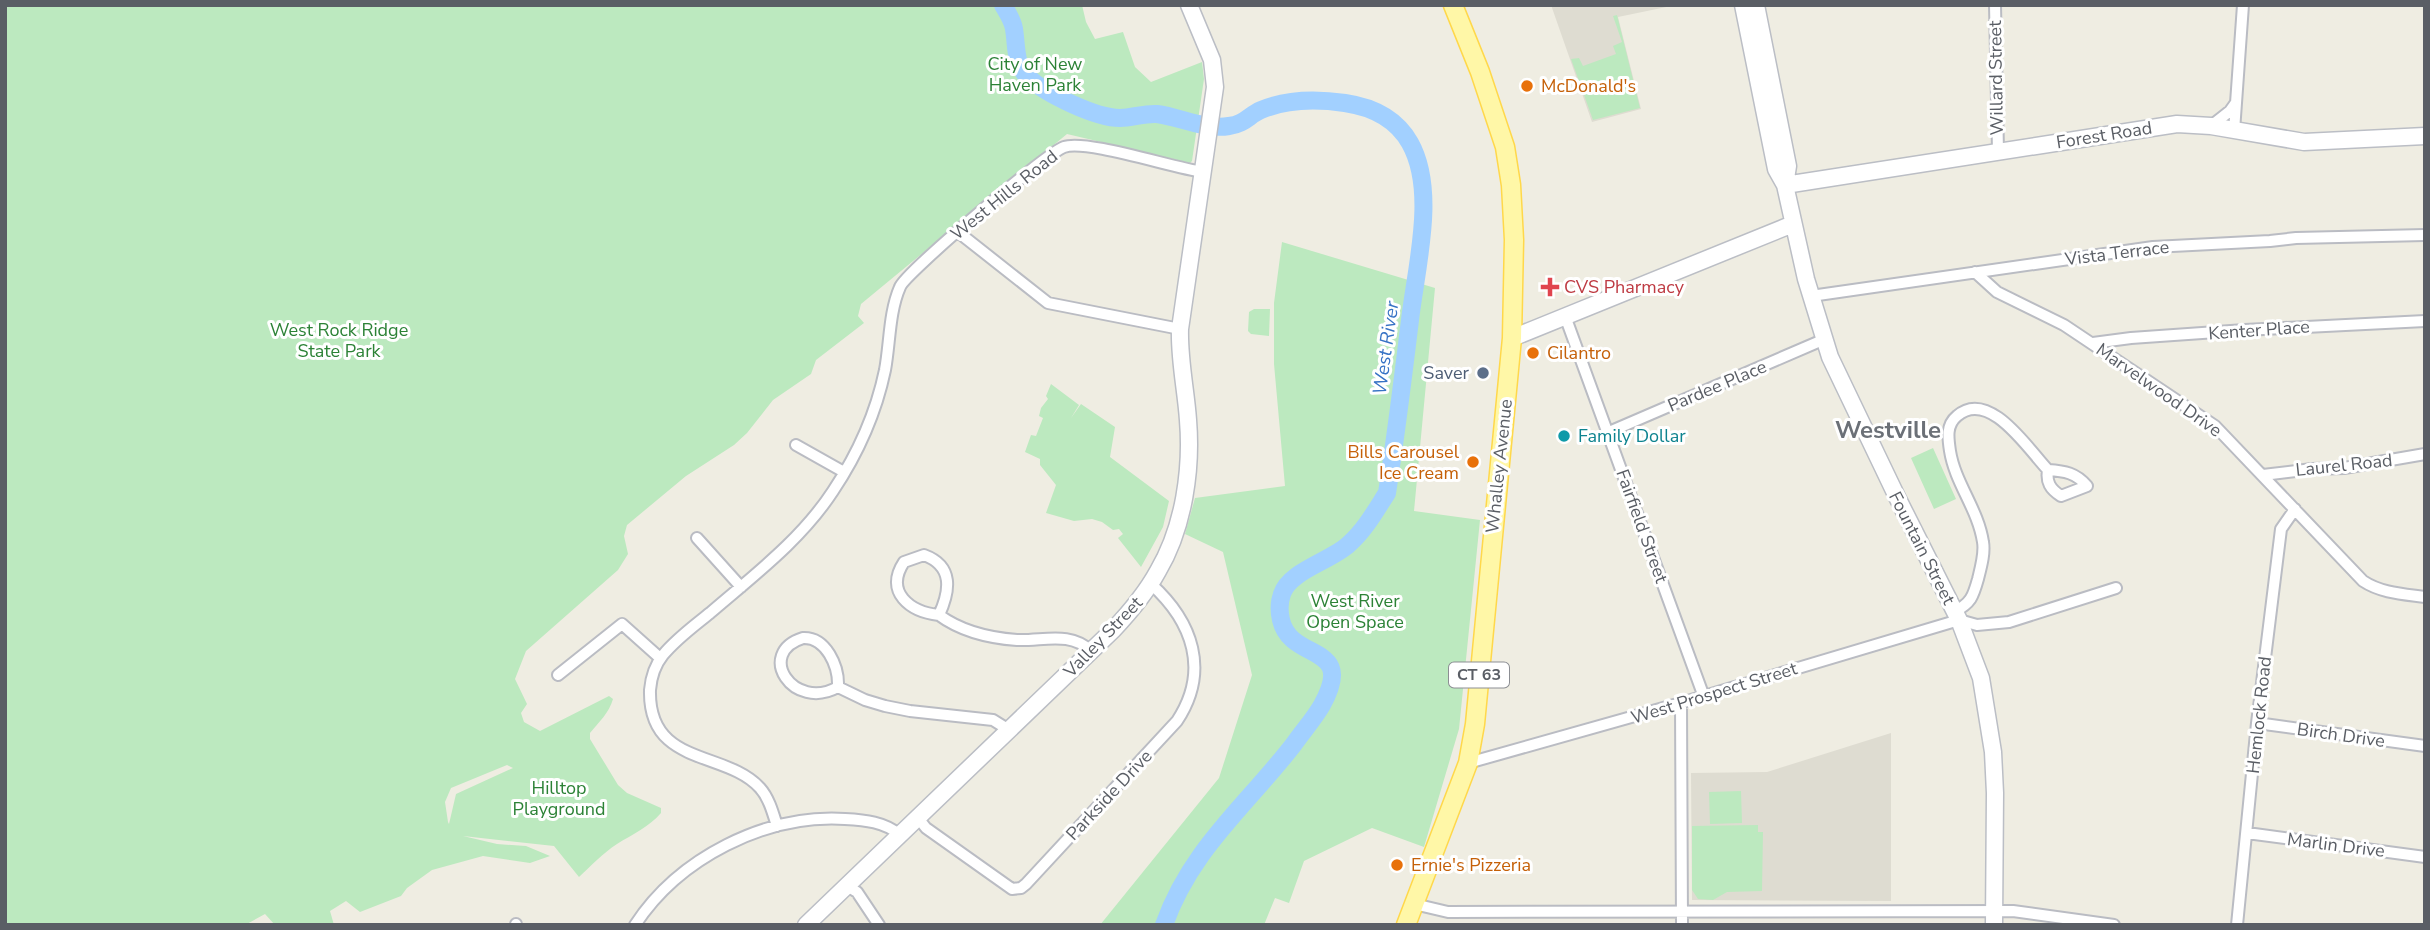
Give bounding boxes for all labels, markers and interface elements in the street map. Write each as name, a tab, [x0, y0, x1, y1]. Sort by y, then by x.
street label: Willard Street	[1983, 20, 2009, 136]
park label: City of New Haven Park	[987, 52, 1083, 97]
place label: McDonald's	[1541, 74, 1636, 98]
marker: McDonald's	[1519, 78, 1535, 94]
street label: Forest Road	[2054, 116, 2154, 154]
street label: West Hills Road	[945, 144, 1063, 246]
street label: Vista Terrace	[2063, 235, 2170, 271]
place label: CVS Pharmacy	[1564, 275, 1685, 299]
marker: CVS Pharmacy	[1542, 279, 1558, 295]
water label: West River	[1367, 298, 1406, 396]
street label: Kenter Place	[2207, 314, 2311, 346]
park label: West Rock Ridge State Park	[270, 318, 408, 363]
street label: Marvelwood Drive	[2091, 338, 2227, 442]
place label: Cilantro	[1547, 341, 1611, 365]
marker: Cilantro	[1525, 345, 1541, 361]
street label: Pardee Place	[1664, 354, 1770, 418]
place label: Saver	[1423, 361, 1470, 385]
marker: Saver	[1475, 365, 1491, 381]
street label: Whalley Avenue	[1480, 398, 1518, 534]
district label: Westville	[1835, 414, 1941, 446]
place label: Family Dollar	[1578, 424, 1686, 448]
marker: Family Dollar	[1556, 428, 1572, 444]
place label: Bills Carousel Ice Cream	[1347, 440, 1460, 485]
street label: Laurel Road	[2294, 448, 2394, 482]
marker: Bills Carousel Ice Cream	[1465, 454, 1481, 470]
street label: Fairfield Street	[1610, 466, 1674, 587]
street label: Fountain Street	[1883, 487, 1961, 609]
park label: West River Open Space	[1306, 589, 1404, 634]
street label: Valley Street	[1058, 591, 1148, 683]
street label: Hemlock Road	[2241, 655, 2277, 775]
street label: West Prospect Street	[1628, 656, 1801, 730]
road number: CT 63	[1449, 662, 1509, 688]
street label: Birch Drive	[2295, 717, 2387, 753]
street label: Parkside Drive	[1061, 744, 1157, 846]
park label: Hilltop Playground	[513, 776, 606, 821]
street label: Marlin Drive	[2286, 827, 2386, 863]
place label: Ernie's Pizzeria	[1411, 853, 1531, 877]
marker: Ernie's Pizzeria	[1389, 857, 1405, 873]

